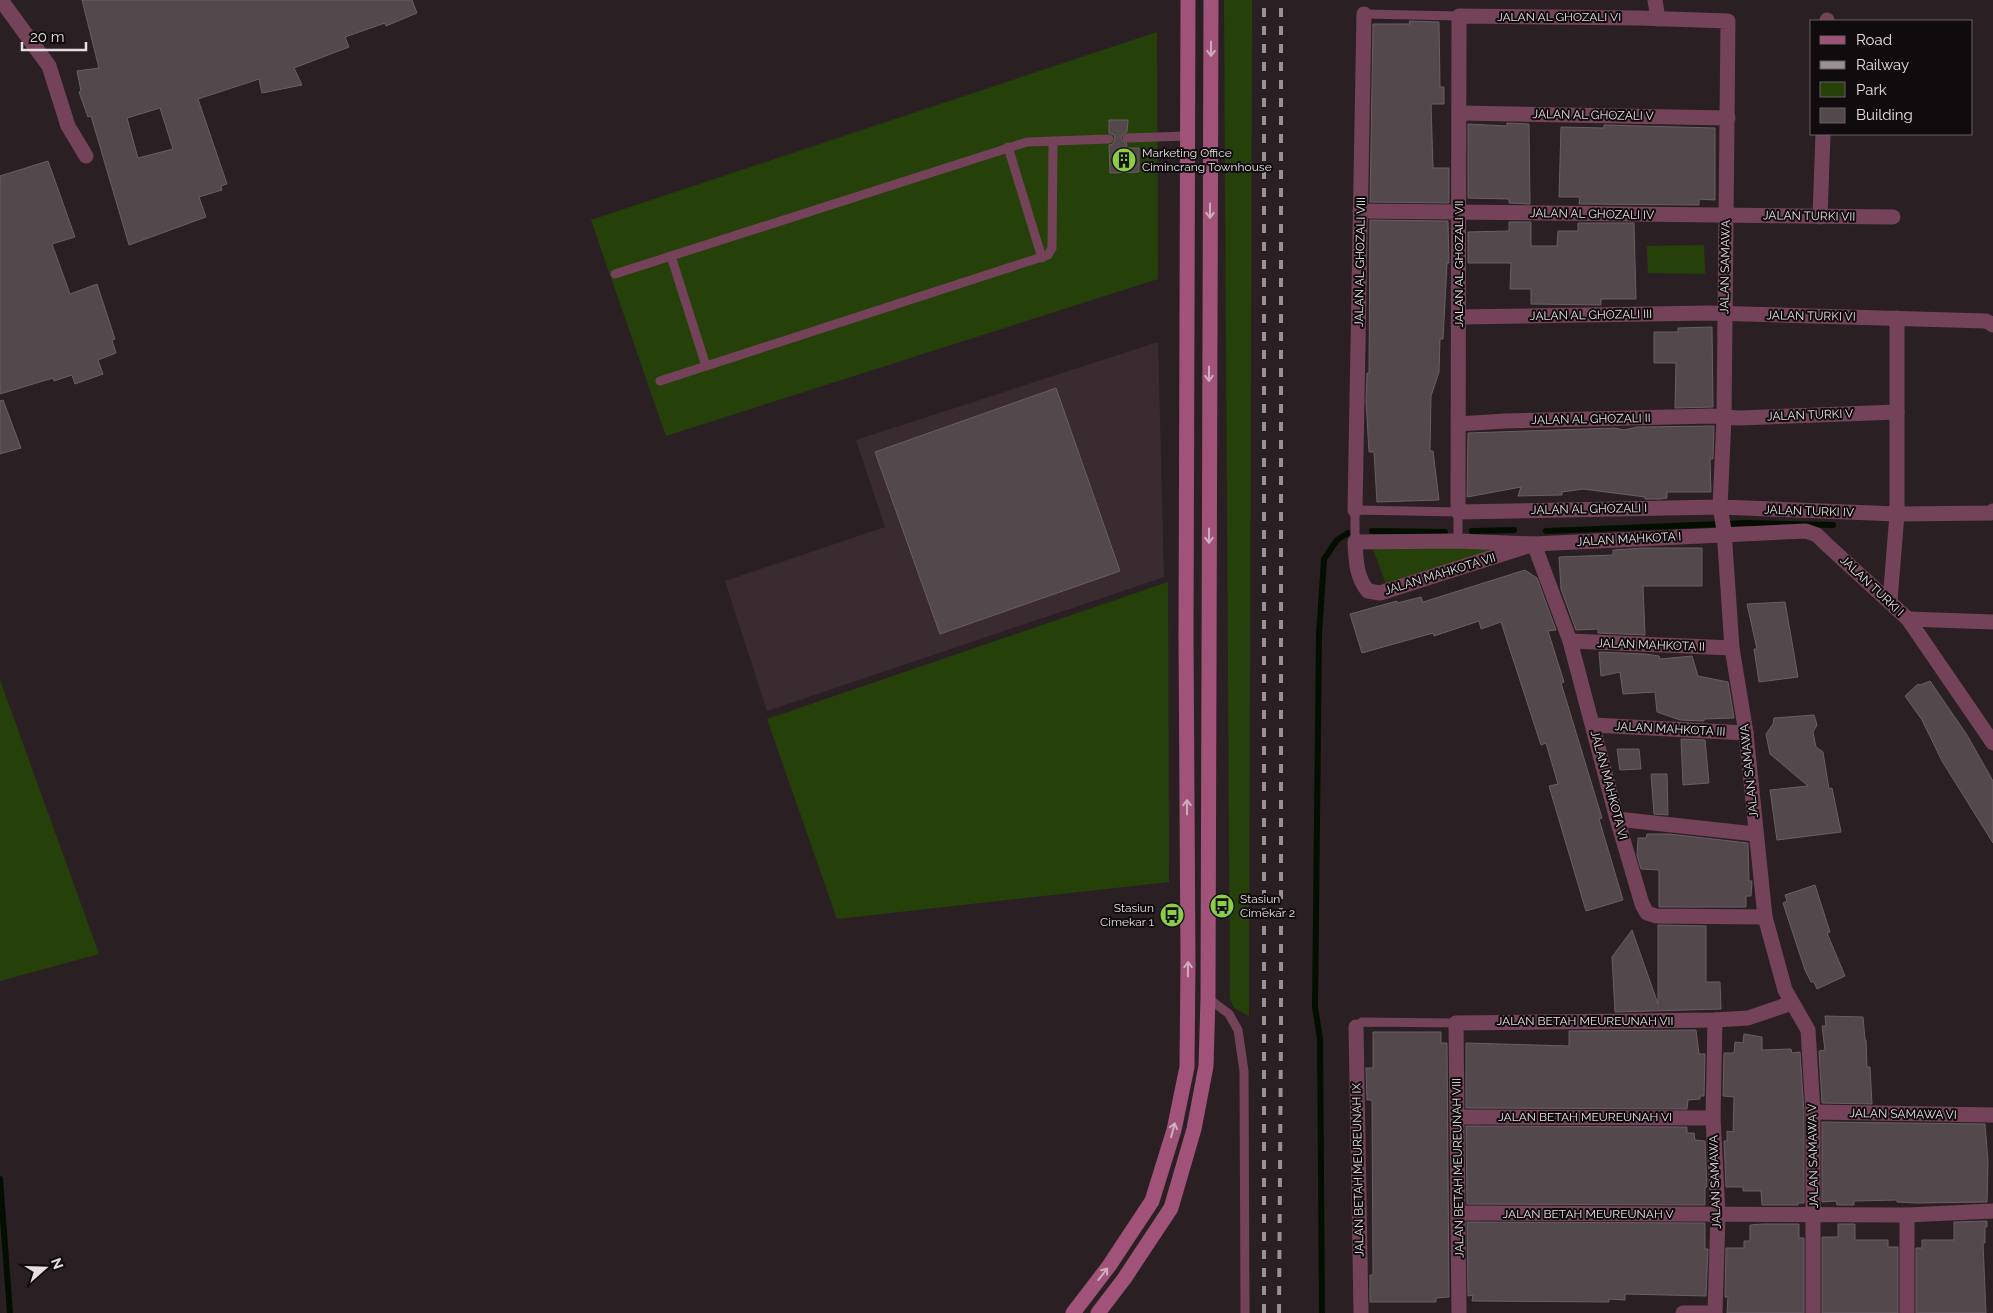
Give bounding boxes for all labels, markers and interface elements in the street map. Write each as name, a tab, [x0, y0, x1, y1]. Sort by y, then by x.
street label: JALAN AL GHOZALI VI	[1497, 10, 1621, 24]
scale bar	[22, 20, 86, 52]
legend	[1810, 20, 1973, 135]
text: 20 m	[30, 28, 65, 46]
text: Road	[1856, 31, 1892, 49]
one-way arrow	[1206, 40, 1216, 56]
text: Railway	[1856, 56, 1909, 74]
text: Park	[1856, 81, 1887, 99]
text: Building	[1856, 106, 1913, 124]
street label: JALAN AL GHOZALI V	[1532, 107, 1654, 123]
place label: Marketing Office Cimincrang Townhouse	[1142, 146, 1272, 174]
building icon: Marketing Office Cimincrang Townhouse	[1111, 147, 1137, 173]
street label: JALAN AL GHOZALI VIII	[1352, 197, 1368, 327]
street label: JALAN AL GHOZALI VII	[1452, 200, 1466, 328]
one-way arrow	[1205, 202, 1215, 219]
street label: JALAN AL GHOZALI IV	[1530, 206, 1654, 222]
street label: JALAN TURKI VII	[1763, 208, 1855, 224]
street label: JALAN SAMAWA	[1717, 220, 1733, 314]
street label: JALAN AL GHOZALI III	[1530, 307, 1652, 323]
street label: JALAN TURKI VI	[1766, 308, 1856, 324]
one-way arrow	[1205, 365, 1214, 381]
street label: JALAN TURKI V	[1767, 406, 1853, 424]
street label: JALAN AL GHOZALI II	[1531, 411, 1651, 427]
street label: JALAN AL GHOZALI I	[1531, 501, 1647, 517]
street label: JALAN TURKI IV	[1764, 502, 1854, 520]
one-way arrow	[1204, 528, 1214, 544]
street label: JALAN MAHKOTA I	[1576, 529, 1682, 549]
street label: JALAN MAHKOTA VII	[1383, 550, 1497, 598]
street label: JALAN TURKI I	[1837, 553, 1907, 619]
street label: JALAN MAHKOTA II	[1597, 636, 1705, 654]
street label: JALAN MAHKOTA III	[1614, 719, 1726, 739]
street label: JALAN SAMAWA	[1737, 723, 1761, 819]
street label: JALAN MAHKOTA VI	[1588, 729, 1630, 841]
one-way arrow	[1182, 799, 1192, 815]
place label: Stasiun Cimekar 2	[1240, 892, 1295, 920]
bus stop icon: Stasiun Cimekar 2	[1209, 893, 1235, 919]
place label: Stasiun Cimekar 1	[1100, 901, 1154, 929]
bus stop icon: Stasiun Cimekar 1	[1159, 902, 1185, 928]
one-way arrow	[1183, 961, 1193, 978]
street label: JALAN BETAH MEUREUNAH VII	[1496, 1014, 1674, 1028]
street label: JALAN BETAH MEUREUNAH VIII	[1449, 1078, 1467, 1258]
street label: JALAN BETAH MEUREUNAH IX	[1349, 1083, 1367, 1257]
street label: JALAN SAMAWA V	[1805, 1104, 1821, 1208]
street label: JALAN SAMAWA VI	[1849, 1106, 1957, 1122]
street label: JALAN BETAH MEUREUNAH VI	[1498, 1110, 1672, 1124]
one-way arrow	[1169, 1123, 1179, 1139]
street label: JALAN SAMAWA	[1706, 1135, 1724, 1229]
street label: JALAN BETAH MEUREUNAH V	[1502, 1207, 1674, 1221]
north arrow	[20, 1243, 70, 1293]
text: N	[48, 1256, 67, 1271]
one-way arrow	[1097, 1268, 1108, 1281]

